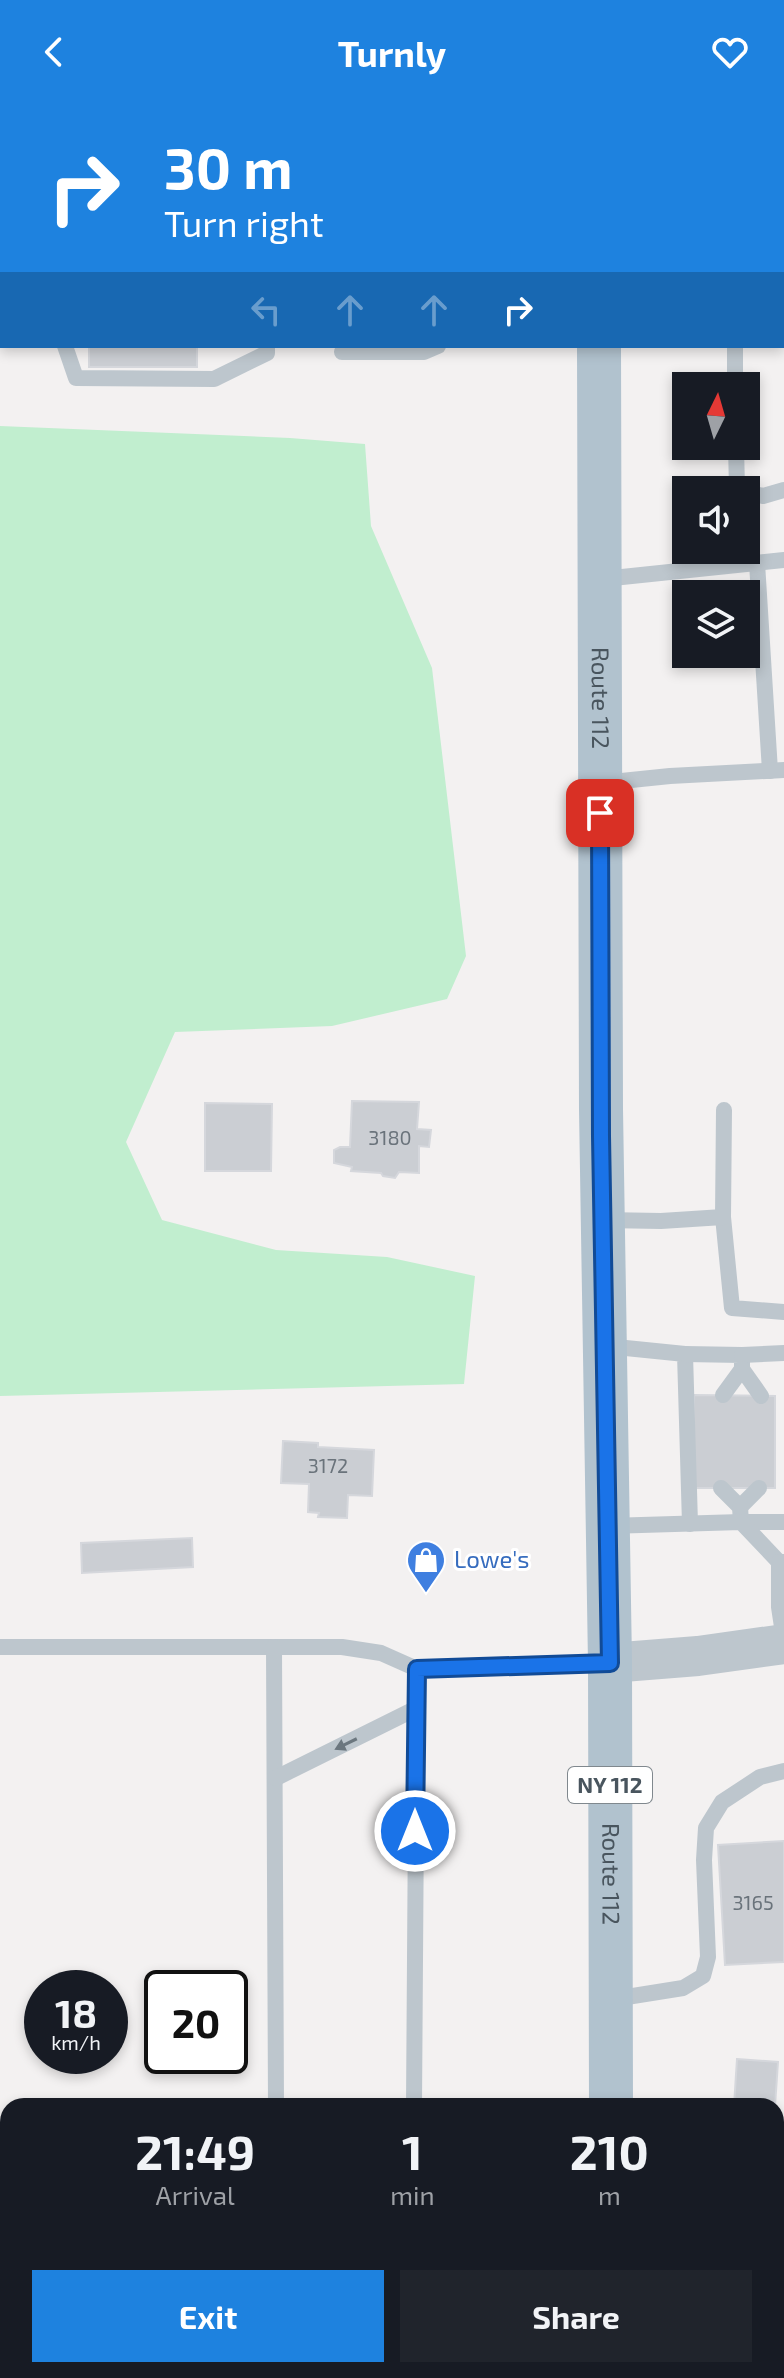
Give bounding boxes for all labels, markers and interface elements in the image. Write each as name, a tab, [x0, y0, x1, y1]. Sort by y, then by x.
icon: back	[32, 30, 76, 74]
icon: heart	[708, 30, 752, 74]
text: Turnly	[338, 31, 446, 74]
text: 30 m	[164, 133, 293, 200]
icon: right	[32, 136, 136, 240]
text: Turn right	[164, 201, 324, 244]
icon: left	[244, 288, 288, 332]
icon: ahead	[328, 288, 372, 332]
icon: ahead	[412, 288, 456, 332]
icon: right	[496, 288, 540, 332]
north arrow	[672, 372, 760, 460]
map controls	[672, 372, 760, 668]
button: sound	[672, 476, 760, 564]
button: layers	[672, 580, 760, 668]
street label: Route 112	[587, 647, 616, 749]
pin	[566, 779, 634, 847]
icon: arrive	[578, 791, 622, 835]
house number: 3180	[368, 1125, 412, 1149]
house number: 3172	[308, 1453, 348, 1477]
shop icon: Lowe's	[405, 1539, 447, 1594]
place label: Lowe's	[454, 1544, 529, 1573]
one-way arrow	[334, 1737, 357, 1751]
road number: NY 112	[568, 1767, 652, 1803]
position arrow	[373, 1789, 457, 1873]
street label: Route 112	[597, 1823, 627, 1925]
house number: 3165	[732, 1890, 774, 1914]
speed limit sign: 20	[144, 1970, 248, 2074]
text: 18	[55, 1988, 97, 2036]
text: km/h	[51, 2030, 101, 2054]
text: 21:49	[135, 2122, 255, 2180]
text: 1	[402, 2122, 423, 2180]
text: 210	[570, 2122, 649, 2180]
text: Arrival	[156, 2179, 235, 2210]
text: min	[390, 2179, 435, 2210]
text: m	[598, 2179, 621, 2210]
button: Exit	[32, 2270, 384, 2362]
button: Share	[400, 2270, 752, 2362]

